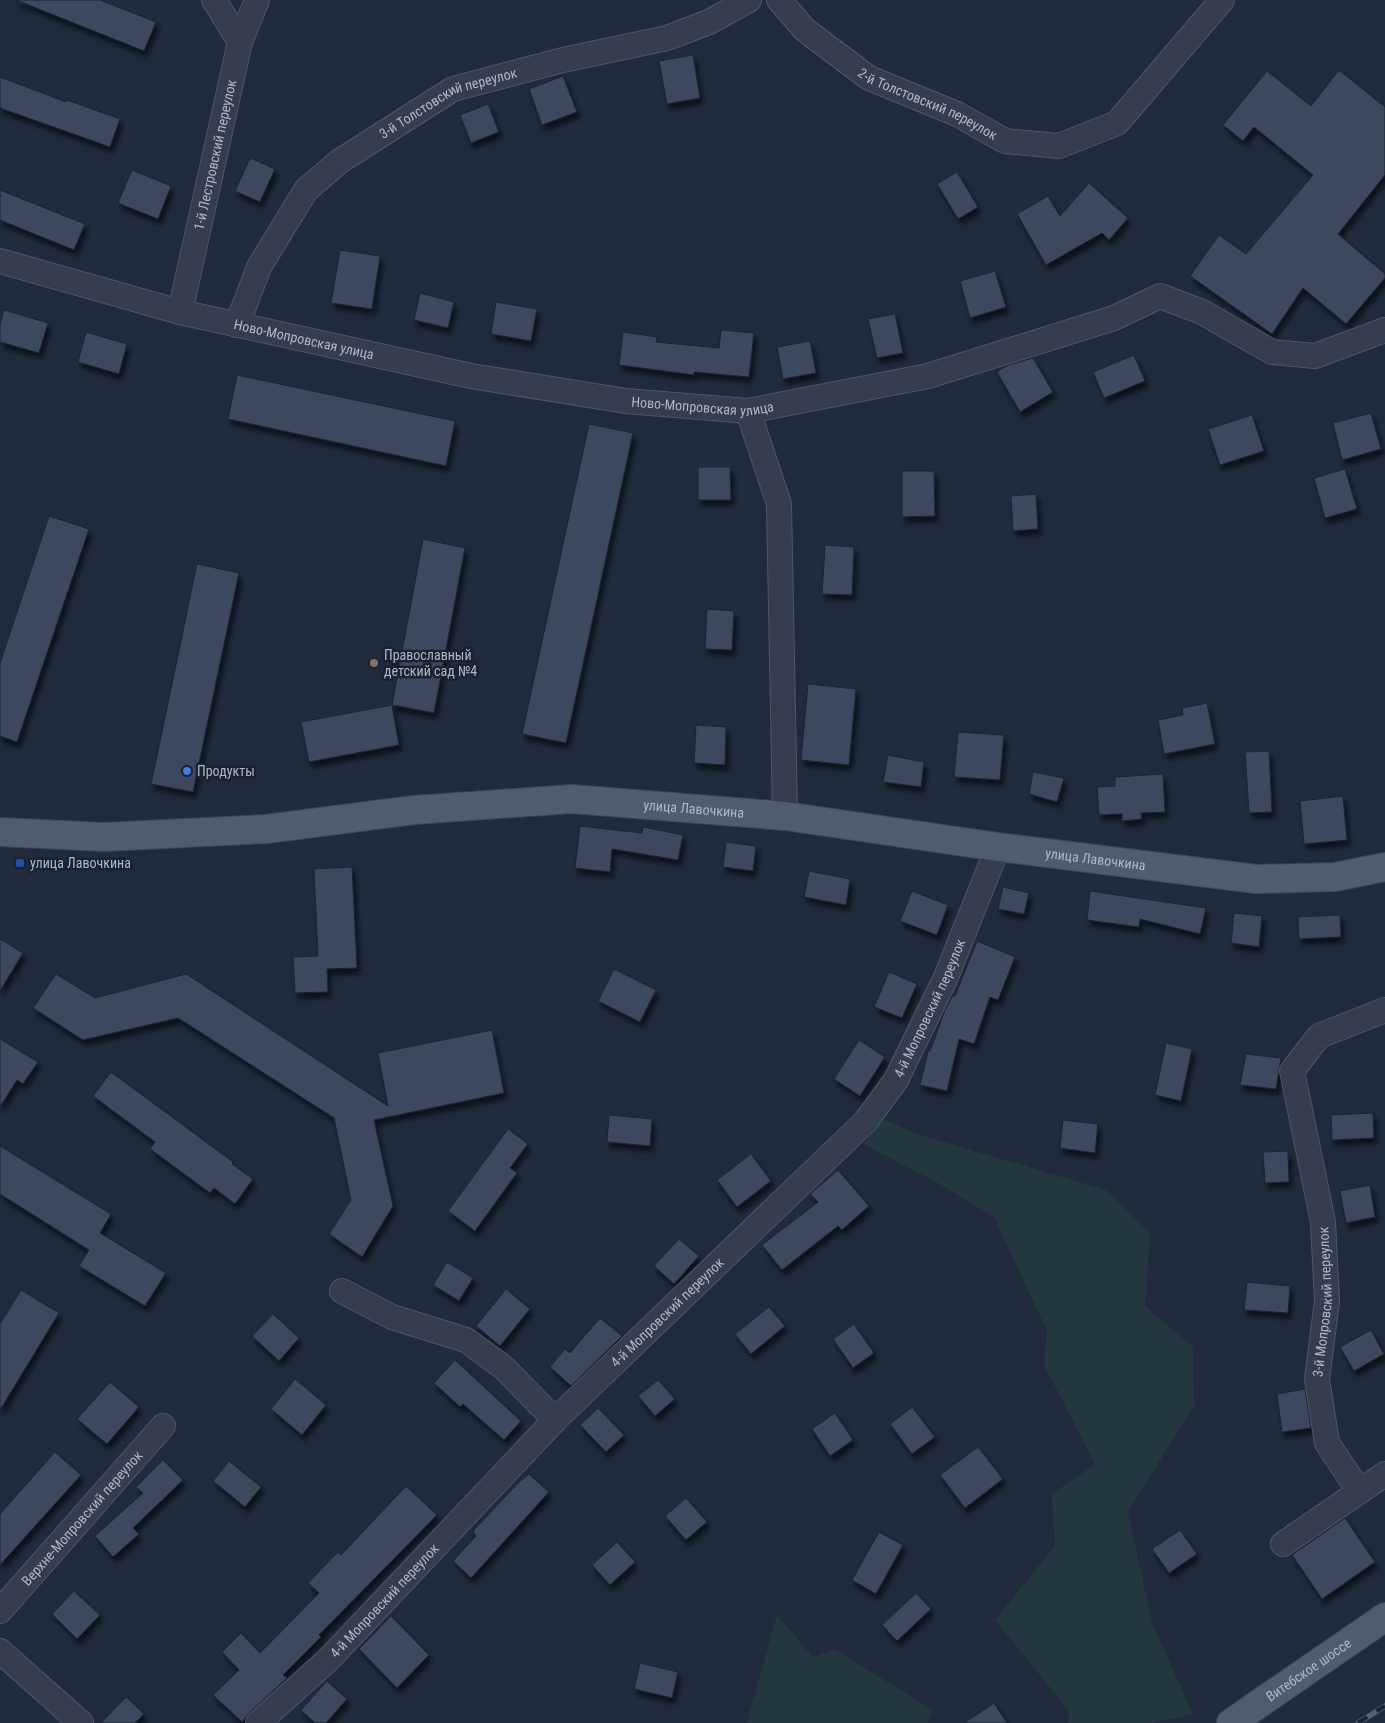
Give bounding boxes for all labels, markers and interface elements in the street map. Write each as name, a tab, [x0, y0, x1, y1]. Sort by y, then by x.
street label: 3-й Толстовский переулок	[376, 64, 519, 142]
street label: 2-й Толстовский переулок	[855, 65, 1000, 143]
street label: 1-й Лестровский переулок	[190, 78, 239, 232]
street label: Ново-Мопровская улица	[232, 316, 375, 362]
street label: Ново-Мопровская улица	[631, 393, 775, 419]
place label: Православный детский сад №4	[384, 647, 477, 679]
marker: Православный детский сад №4	[368, 657, 380, 669]
place label: Продукты	[197, 763, 255, 779]
marker: Продукты	[181, 765, 193, 777]
street label: улица Лавочкина	[643, 797, 745, 821]
street label: улица Лавочкина	[1044, 845, 1147, 873]
place label: улица Лавочкина	[30, 855, 131, 871]
marker: улица Лавочкина	[14, 857, 26, 869]
street label: 4-й Мопровский переулок	[890, 936, 968, 1080]
street label: 3-й Мопровский переулок	[1309, 1226, 1335, 1378]
street label: 4-й Мопровский переулок	[607, 1254, 727, 1370]
street label: Верхне-Мопровский переулок	[18, 1447, 146, 1589]
street label: 4-й Мопровский переулок	[327, 1540, 442, 1661]
street label: Витебское шоссе	[1263, 1635, 1354, 1705]

